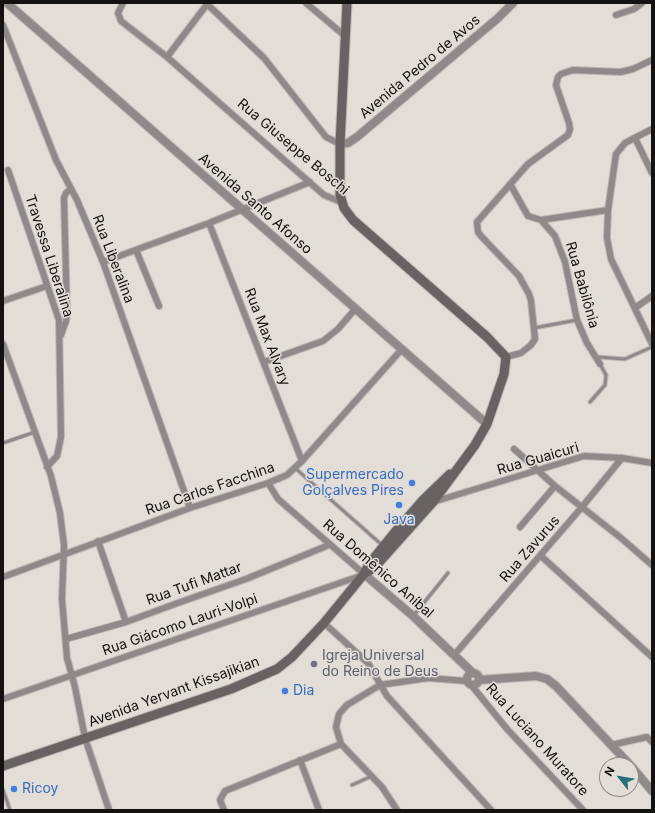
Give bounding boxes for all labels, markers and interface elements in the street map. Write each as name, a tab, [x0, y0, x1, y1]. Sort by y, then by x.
street label: Avenida Pedro de Avos	[356, 12, 484, 122]
street label: Rua Giuseppe Boschi	[234, 95, 352, 199]
street label: Avenida Santo Afonso	[195, 150, 315, 258]
street label: Travessa Liberalina	[21, 193, 77, 319]
street label: Rua Liberalina	[88, 212, 138, 306]
street label: Rua Babilônia	[562, 240, 602, 330]
street label: Rua Max Alvary	[241, 286, 293, 388]
street label: Rua Guaicuri	[495, 439, 581, 479]
street label: Rua Carlos Facchina	[143, 459, 277, 519]
place label: Supermercado Golçalves Pires	[302, 467, 404, 500]
marker: Supermercado Golçalves Pires	[407, 478, 417, 488]
marker: Java	[394, 500, 404, 510]
place label: Java	[383, 512, 415, 528]
street label: Rua Zavurus	[497, 512, 563, 586]
street label: Rua Domênico Aníbal	[319, 516, 437, 622]
street label: Rua Tufi Mattar	[144, 559, 244, 609]
street label: Rua Giácomo Lauri-Volpi	[100, 591, 260, 659]
place label: Igreja Universal do Reino de Deus	[322, 648, 438, 680]
street label: Avenida Yervant Kissajikian	[86, 653, 262, 731]
marker: Igreja Universal do Reino de Deus	[309, 659, 319, 669]
street label: Rua Luciano Muratore	[482, 680, 592, 800]
place label: Dia	[293, 683, 314, 699]
marker: Dia	[280, 686, 290, 696]
north arrow	[599, 757, 639, 797]
text: N	[601, 764, 618, 779]
place label: Ricoy	[22, 781, 58, 797]
marker: Ricoy	[9, 784, 19, 794]

